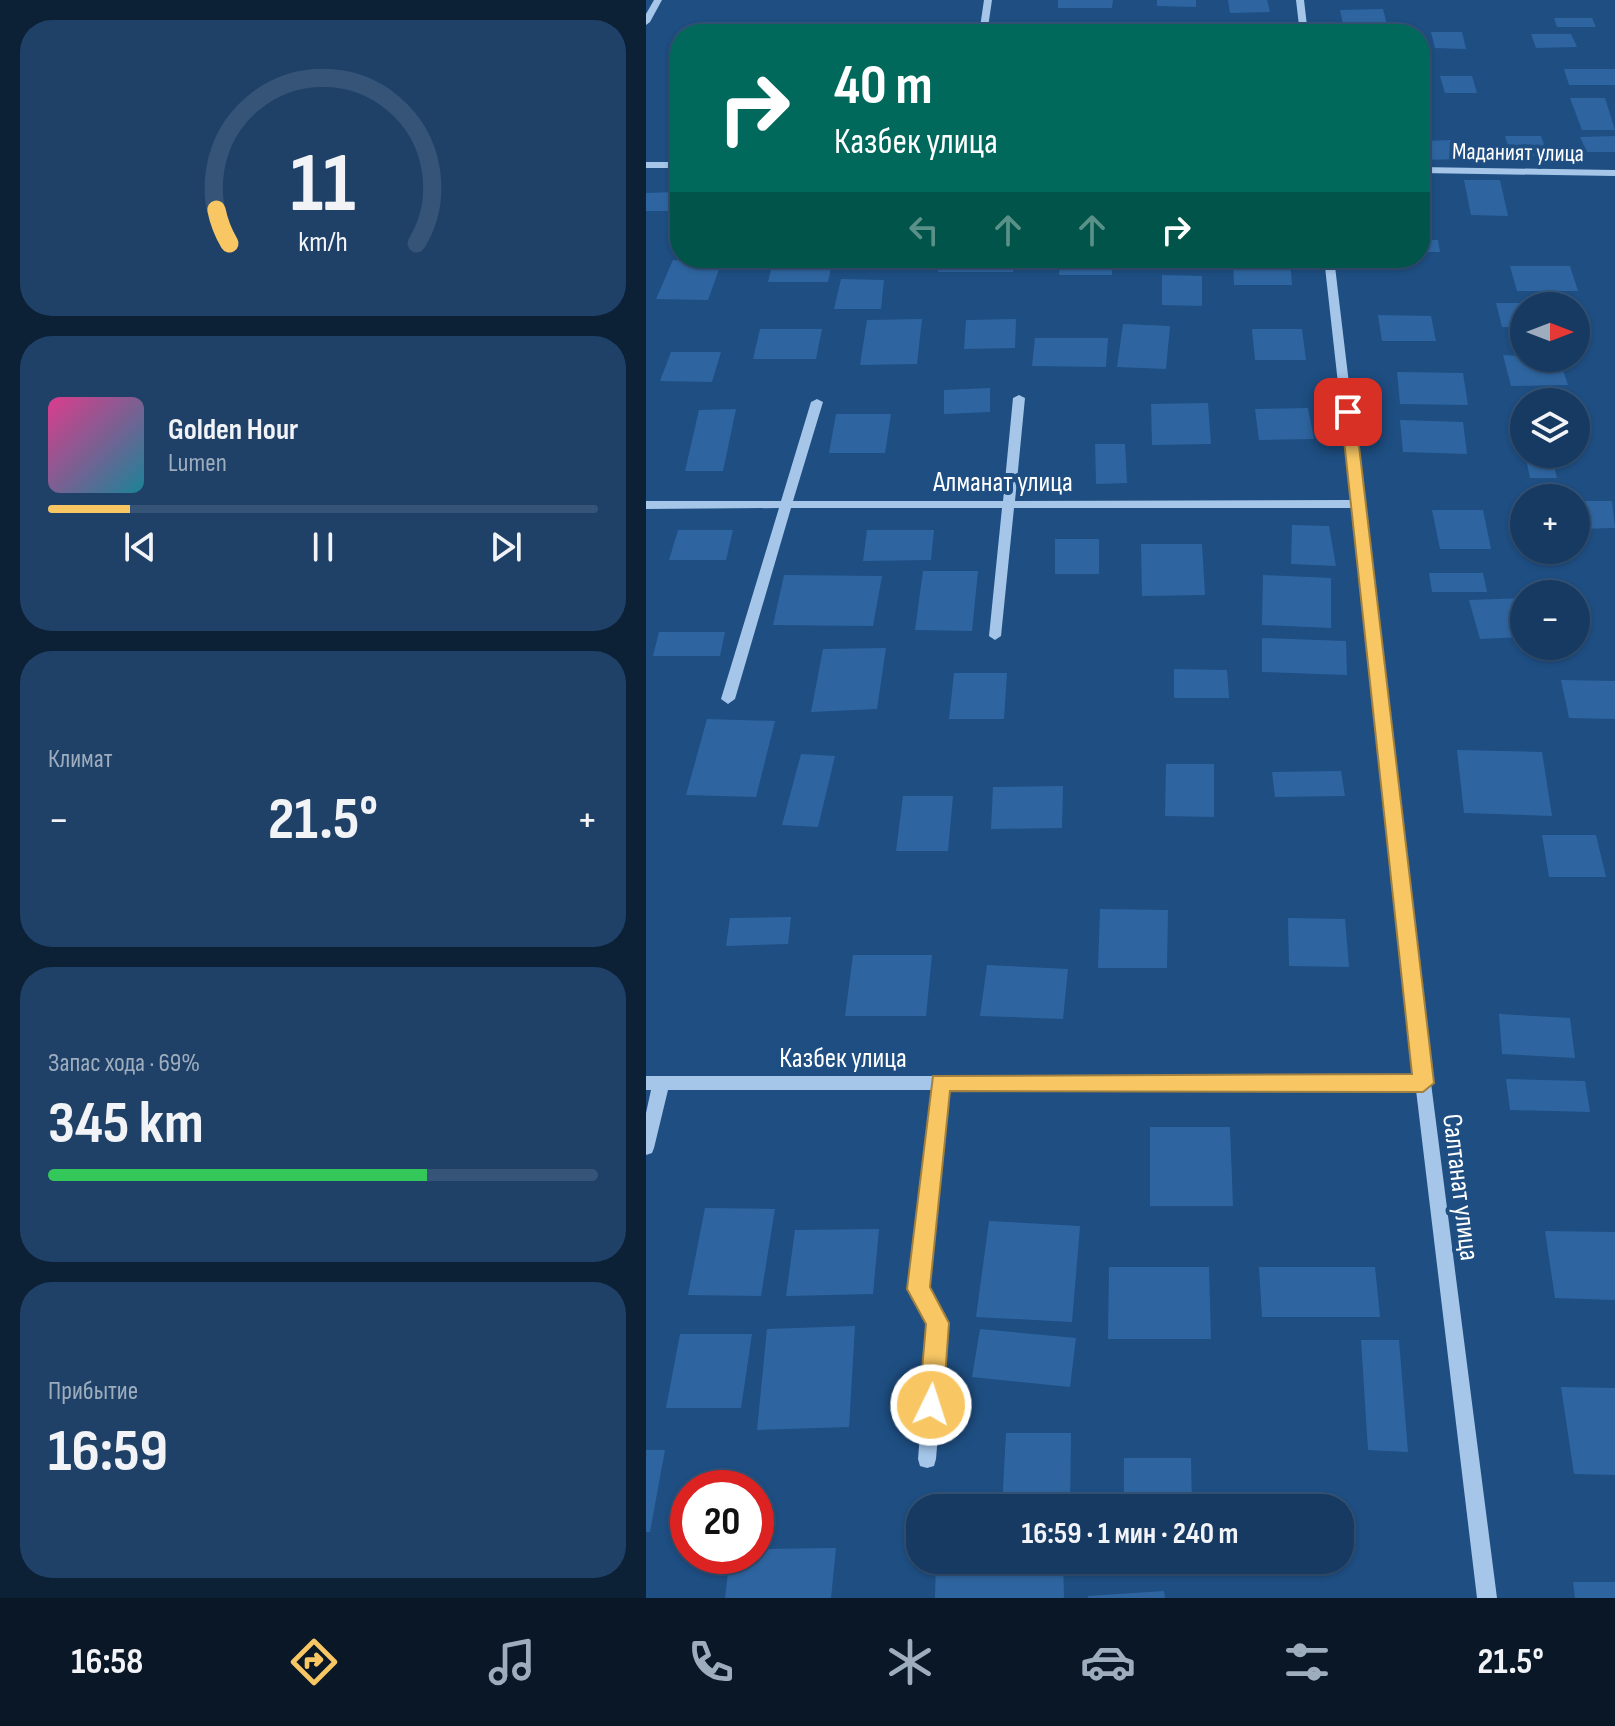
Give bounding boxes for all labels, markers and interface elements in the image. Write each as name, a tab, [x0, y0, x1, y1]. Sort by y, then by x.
text: 40 m	[834, 53, 933, 120]
icon: right	[702, 56, 806, 160]
text: Казбек улица	[834, 121, 998, 164]
text: 11	[290, 134, 356, 234]
street label: Маданият улица	[1452, 137, 1584, 168]
icon: left	[902, 208, 946, 252]
icon: ahead	[986, 208, 1030, 252]
icon: ahead	[1070, 208, 1114, 252]
icon: right	[1154, 208, 1198, 252]
text: km/h	[298, 225, 348, 260]
north arrow	[1510, 292, 1590, 372]
map controls	[1510, 292, 1590, 660]
pin	[1314, 378, 1382, 446]
button: layers	[1510, 388, 1590, 468]
icon: arrive	[1326, 390, 1370, 434]
text: Golden Hour	[168, 412, 298, 448]
text: Lumen	[168, 448, 227, 479]
street label: Алманат улица	[932, 466, 1073, 499]
button: +	[1510, 484, 1590, 564]
icon: previous	[118, 525, 162, 569]
icon: pause	[301, 525, 345, 569]
icon: next	[484, 525, 528, 569]
button: −	[1510, 580, 1590, 660]
text: Климат	[48, 744, 112, 775]
text: 21.5°	[268, 784, 378, 856]
text: −	[48, 794, 70, 847]
text: +	[576, 794, 598, 847]
street label: Казбек улица	[779, 1042, 907, 1075]
text: Запас хода · 69%	[48, 1048, 200, 1079]
text: 345 km	[48, 1088, 204, 1160]
street label: Салтанат улица	[1435, 1112, 1486, 1262]
position arrow	[889, 1363, 973, 1447]
text: Прибытие	[48, 1376, 138, 1407]
text: 16:59	[48, 1416, 168, 1488]
speed limit sign: 20	[670, 1470, 774, 1574]
text: 16:59 · 1 мин · 240 m	[1021, 1516, 1239, 1552]
icon: directions	[286, 1634, 342, 1690]
icon: music	[484, 1634, 540, 1690]
icon: phone	[683, 1634, 739, 1690]
icon: climate	[882, 1634, 938, 1690]
icon: car	[1080, 1634, 1136, 1690]
icon: filters	[1279, 1634, 1335, 1690]
text: 16:58	[71, 1641, 143, 1684]
text: 21.5°	[1478, 1641, 1544, 1684]

